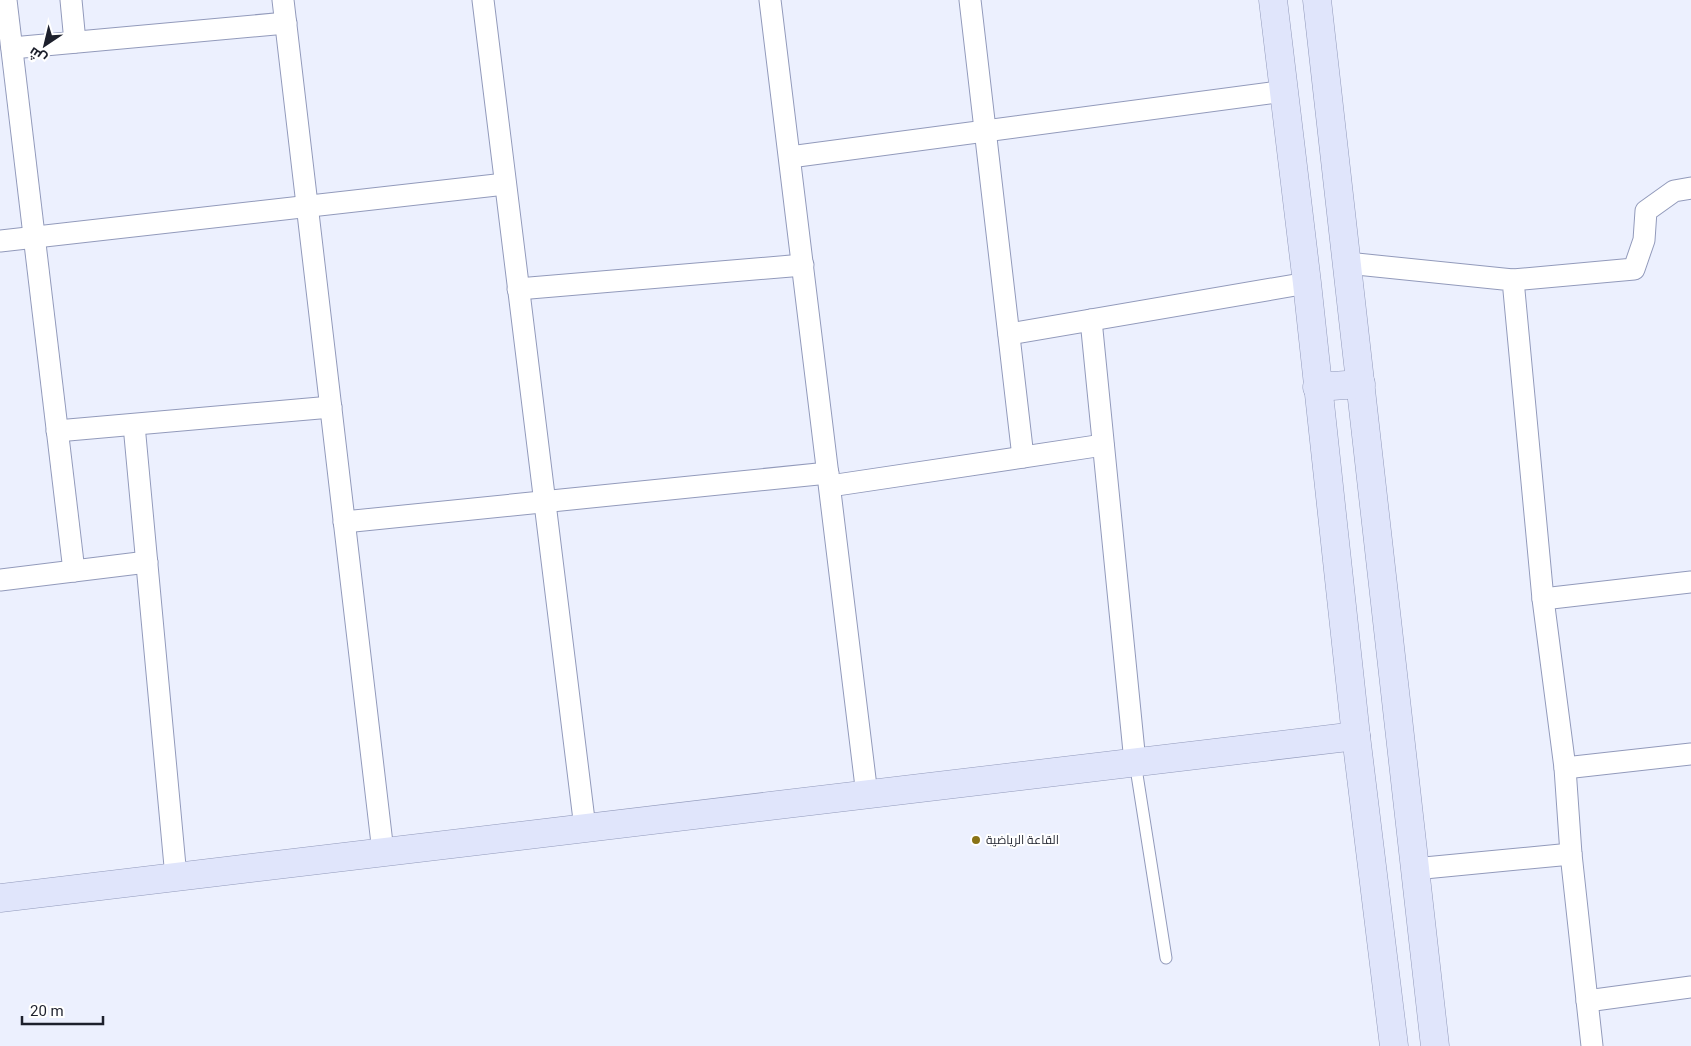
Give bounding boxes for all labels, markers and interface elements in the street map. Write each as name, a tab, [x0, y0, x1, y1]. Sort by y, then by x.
north arrow	[20, 20, 70, 70]
text: ش	[26, 43, 50, 67]
place label: القاعة الرياضية	[986, 833, 1059, 847]
marker: القاعة الرياضية	[970, 834, 982, 846]
scale bar	[22, 994, 104, 1026]
text: 20 m	[30, 1002, 64, 1020]

